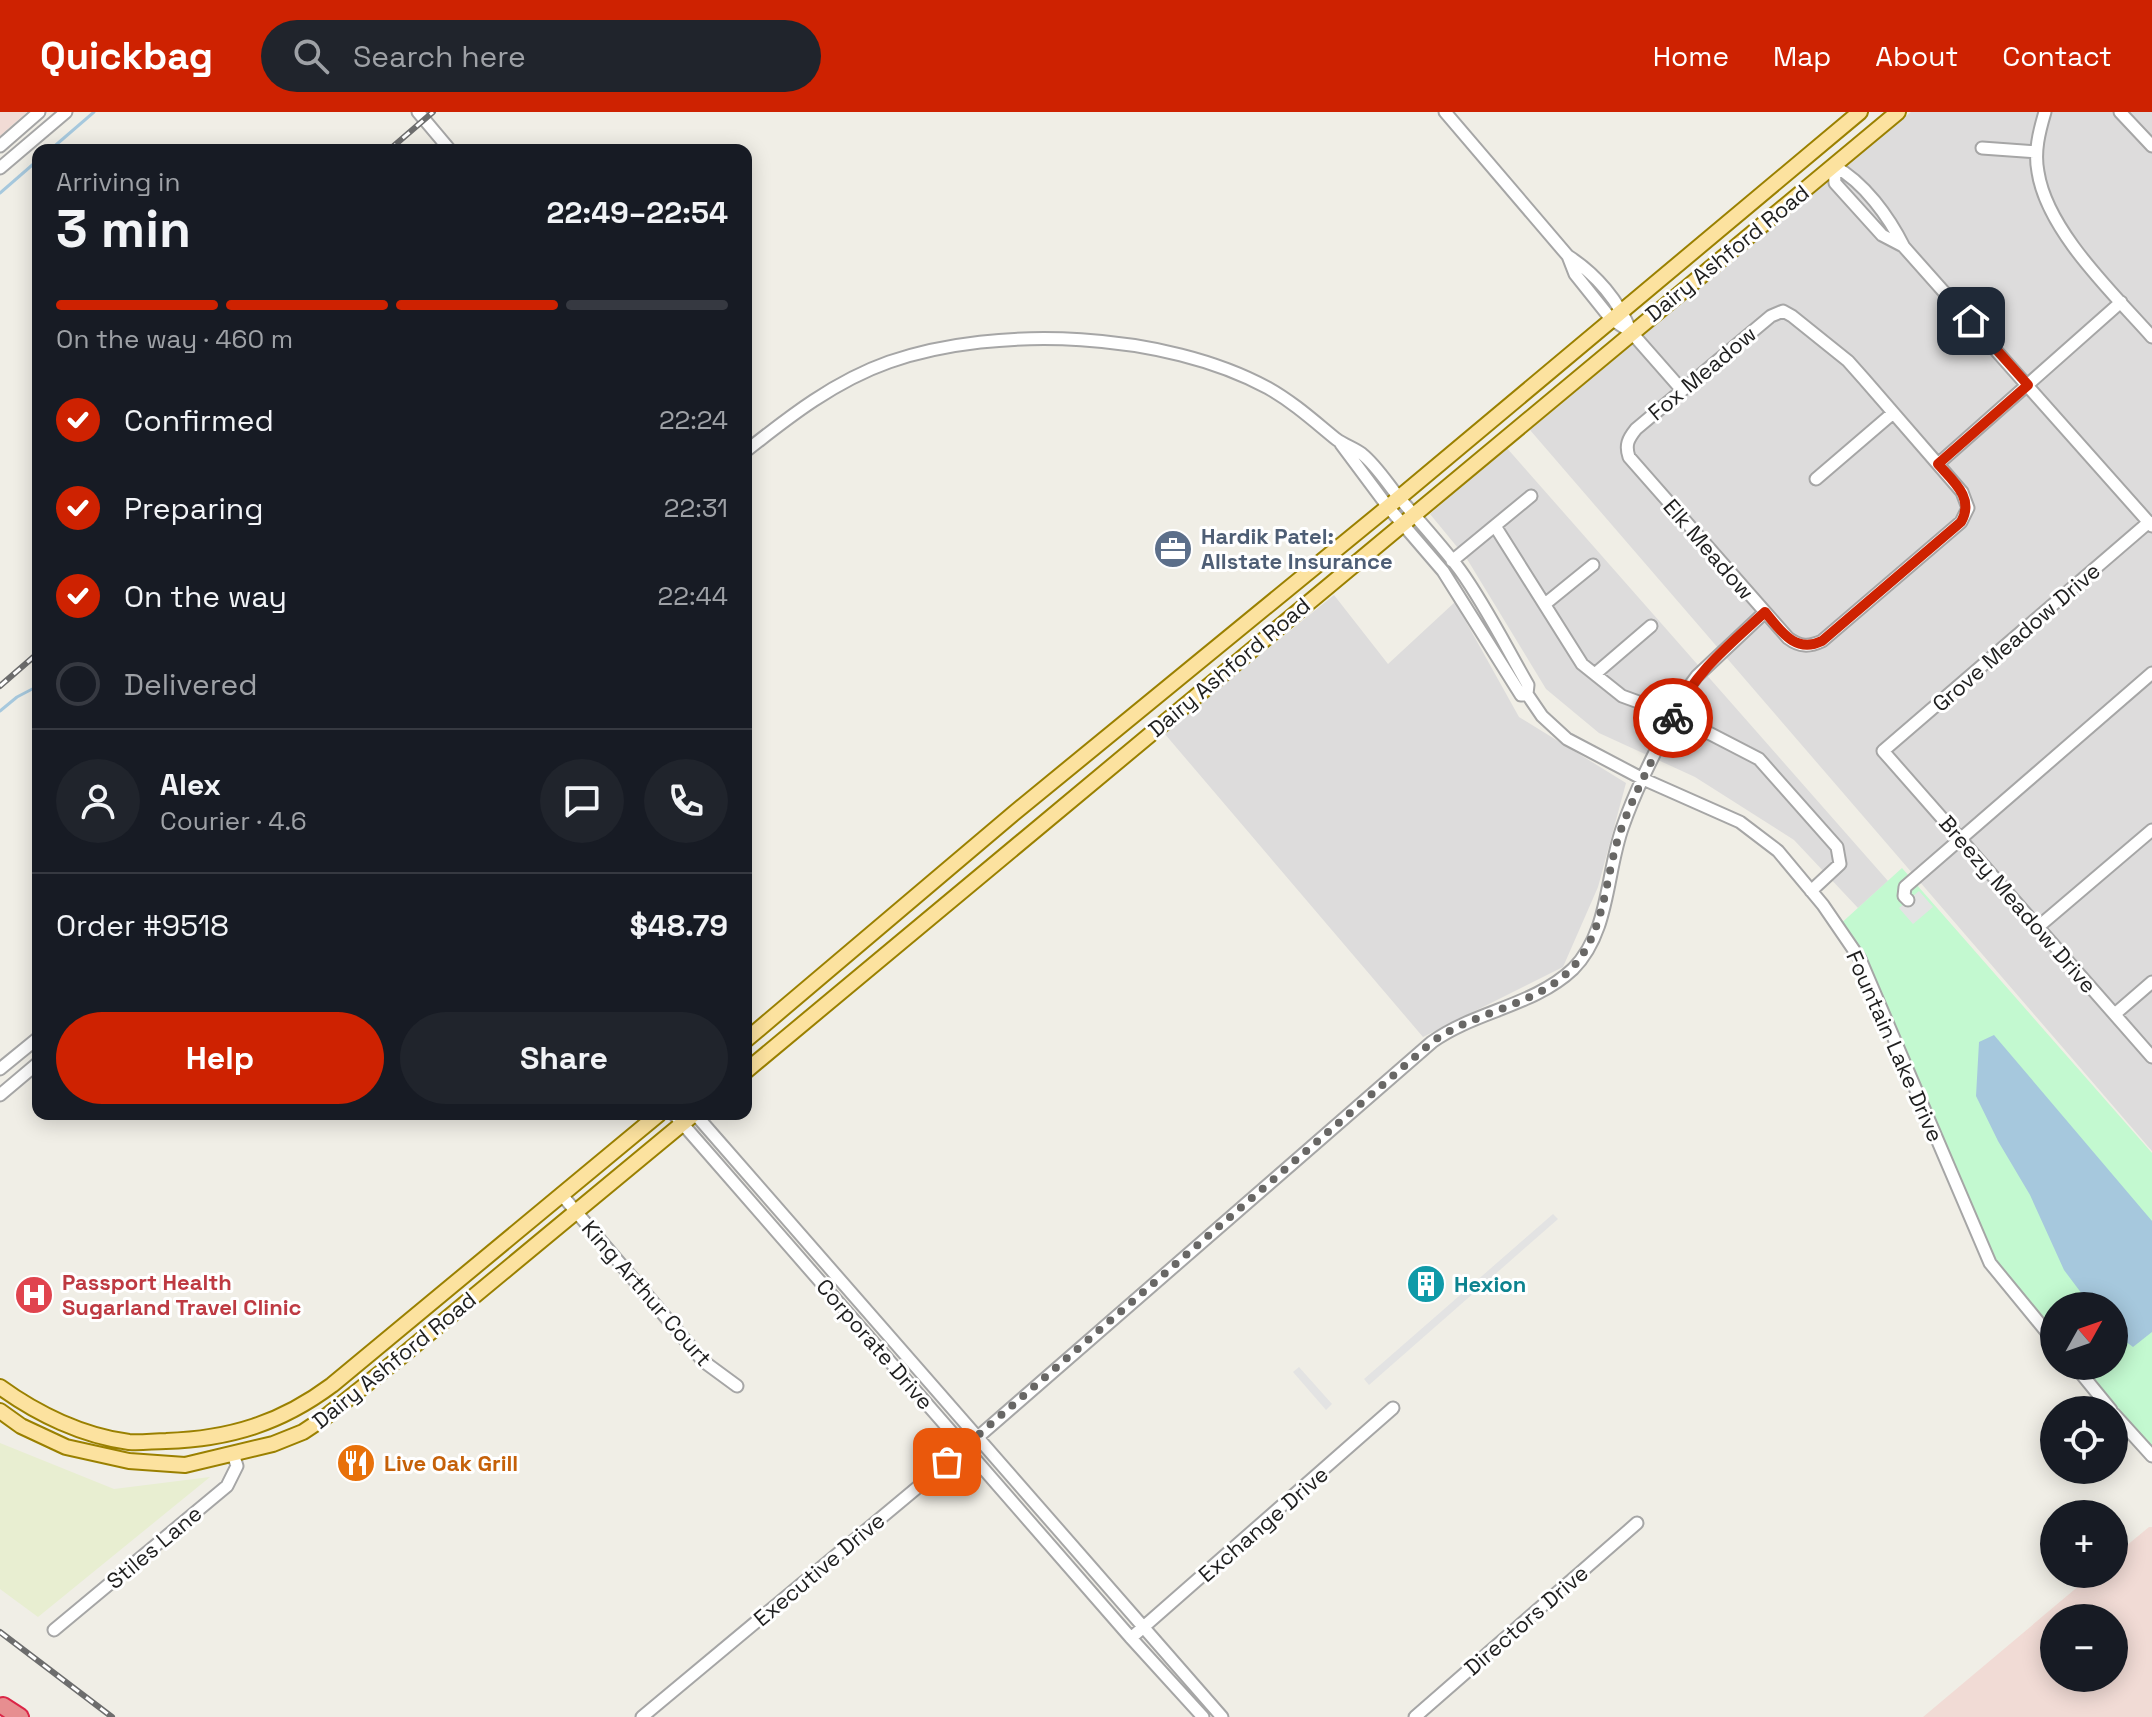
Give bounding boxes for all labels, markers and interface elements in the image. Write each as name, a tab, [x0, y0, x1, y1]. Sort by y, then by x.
search box	[261, 20, 821, 92]
text: Quickbag	[40, 32, 213, 80]
icon: search	[289, 34, 333, 78]
text: Search here	[353, 37, 526, 76]
text: Home	[1653, 38, 1729, 74]
text: Map	[1773, 38, 1831, 74]
text: About	[1875, 38, 1958, 74]
text: Contact	[2002, 38, 2112, 74]
text: Arriving in	[56, 165, 180, 199]
street label: Dairy Ashford Road	[1639, 178, 1815, 328]
text: 22:49–22:54	[547, 193, 728, 232]
text: 3 min	[56, 196, 191, 262]
pin	[1937, 287, 2005, 355]
icon: home	[1949, 299, 1993, 343]
street label: Fox Meadow	[1642, 320, 1762, 426]
text: On the way · 460 m	[56, 322, 293, 356]
icon: check	[56, 398, 100, 442]
text: Confirmed	[124, 401, 274, 440]
text: 22:24	[659, 403, 728, 437]
icon: check	[56, 486, 100, 530]
text: Preparing	[124, 489, 263, 528]
text: 22:31	[664, 491, 728, 525]
street label: Elk Meadow	[1657, 493, 1761, 605]
place label: Hardik Patel: Allstate Insurance	[1201, 522, 1393, 575]
office icon: Hardik Patel: Allstate Insurance	[1152, 528, 1194, 570]
street label: Grove Meadow Drive	[1926, 556, 2106, 718]
icon: check	[56, 574, 100, 618]
text: On the way	[124, 577, 287, 616]
text: 22:44	[658, 579, 728, 613]
street label: Dairy Ashford Road	[1142, 591, 1316, 743]
text: Delivered	[124, 665, 258, 704]
courier	[1633, 678, 1713, 758]
icon: bike	[1651, 696, 1695, 740]
button: person	[56, 759, 140, 843]
button: chat	[540, 759, 624, 843]
button: phone	[644, 759, 728, 843]
text: Alex	[160, 765, 221, 804]
text: Courier · 4.6	[160, 804, 307, 838]
street label: Breezy Meadow Drive	[1933, 809, 2103, 999]
text: Order #9518	[56, 906, 229, 945]
text: $48.79	[630, 906, 728, 945]
street label: Fountain Lake Drive	[1840, 946, 1950, 1146]
button: Help	[56, 1012, 384, 1104]
button: Share	[400, 1012, 728, 1104]
street label: King Arthur Court	[576, 1214, 718, 1372]
building icon: Hexion	[1405, 1263, 1447, 1305]
place label: Passport Health Sugarland Travel Clinic	[62, 1268, 302, 1321]
place label: Hexion	[1454, 1270, 1526, 1298]
street label: Corporate Drive	[810, 1273, 940, 1415]
hospital icon: Passport Health Sugarland Travel Clinic	[13, 1274, 55, 1316]
street label: Dairy Ashford Road	[306, 1285, 482, 1435]
north arrow	[2040, 1292, 2128, 1380]
map controls	[2040, 1292, 2128, 1692]
button: locate	[2040, 1396, 2128, 1484]
pin	[913, 1428, 981, 1496]
icon: bag	[925, 1440, 969, 1484]
restaurant icon: Live Oak Grill	[335, 1442, 377, 1484]
place label: Live Oak Grill	[384, 1449, 518, 1477]
street label: Exchange Drive	[1192, 1460, 1334, 1588]
street label: Stiles Lane	[101, 1499, 207, 1595]
button: +	[2040, 1500, 2128, 1588]
street label: Executive Drive	[748, 1506, 890, 1632]
street label: Directors Drive	[1458, 1559, 1594, 1681]
button: −	[2040, 1604, 2128, 1692]

